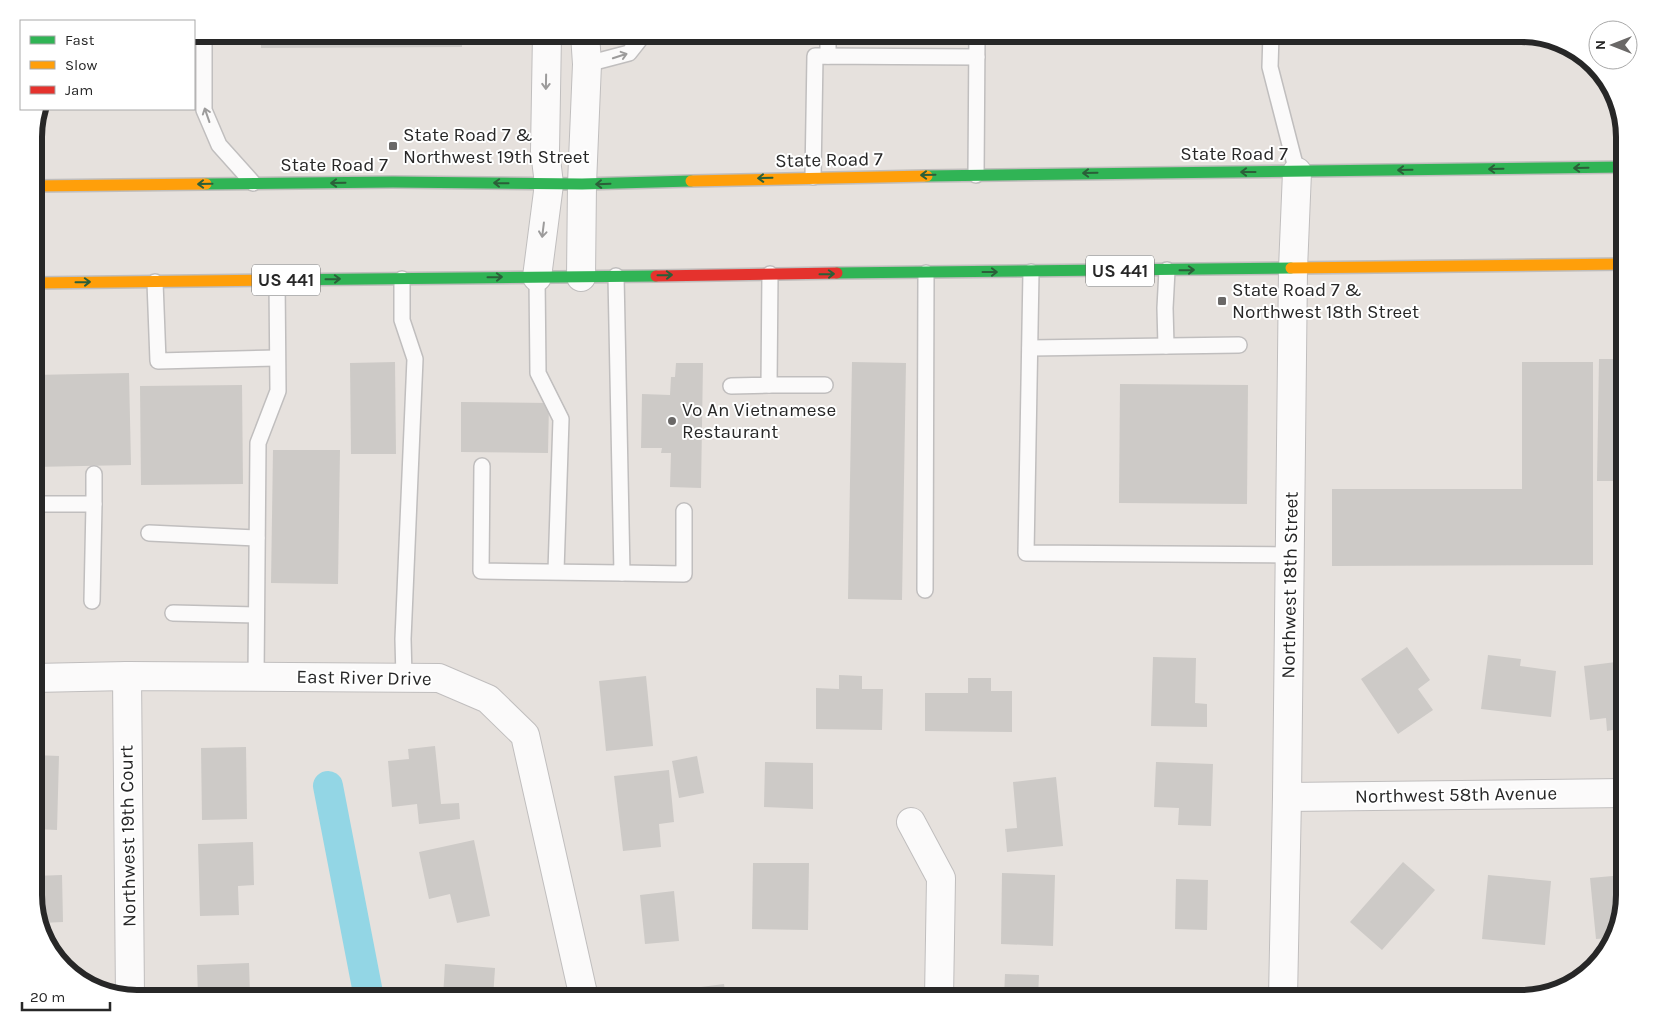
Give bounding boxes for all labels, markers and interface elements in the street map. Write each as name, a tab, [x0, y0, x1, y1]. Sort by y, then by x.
legend	[20, 20, 195, 110]
north arrow	[1588, 20, 1638, 70]
text: Fast	[65, 31, 95, 49]
text: N	[1592, 40, 1609, 50]
one-way arrow	[612, 51, 627, 60]
text: Slow	[65, 56, 97, 74]
one-way arrow	[541, 74, 551, 90]
text: Jam	[65, 81, 93, 99]
one-way arrow	[202, 108, 211, 123]
place label: State Road 7 & Northwest 19th Street	[403, 124, 590, 168]
marker: State Road 7 & Northwest 19th Street	[387, 140, 399, 152]
street label: State Road 7	[1180, 143, 1288, 165]
street label: State Road 7	[775, 148, 883, 172]
street label: State Road 7	[280, 154, 388, 176]
one-way arrow	[1573, 163, 1589, 173]
one-way arrow	[1488, 164, 1504, 174]
one-way arrow	[1398, 165, 1414, 175]
one-way arrow	[1241, 167, 1257, 177]
one-way arrow	[1083, 168, 1099, 178]
one-way arrow	[920, 170, 936, 180]
one-way arrow	[758, 174, 774, 183]
one-way arrow	[330, 178, 346, 188]
one-way arrow	[493, 178, 509, 188]
one-way arrow	[197, 179, 213, 189]
one-way arrow	[595, 179, 611, 188]
one-way arrow	[538, 222, 548, 238]
road number: US 441	[1086, 256, 1154, 286]
road number: US 441	[252, 264, 320, 296]
one-way arrow	[1179, 265, 1195, 275]
one-way arrow	[982, 267, 998, 277]
one-way arrow	[819, 269, 835, 279]
one-way arrow	[657, 271, 673, 280]
one-way arrow	[487, 273, 503, 282]
one-way arrow	[324, 274, 340, 284]
one-way arrow	[74, 278, 90, 287]
place label: State Road 7 & Northwest 18th Street	[1232, 279, 1419, 323]
marker: State Road 7 & Northwest 18th Street	[1216, 295, 1228, 307]
place label: Vo An Vietnamese Restaurant	[682, 399, 836, 443]
marker: Vo An Vietnamese Restaurant	[666, 415, 678, 427]
street label: Northwest 18th Street	[1277, 491, 1303, 679]
street label: East River Drive	[296, 666, 432, 690]
street label: Northwest 19th Court	[115, 745, 141, 927]
street label: Northwest 58th Avenue	[1355, 782, 1557, 808]
scale bar	[22, 980, 110, 1012]
text: 20 m	[30, 988, 65, 1006]

